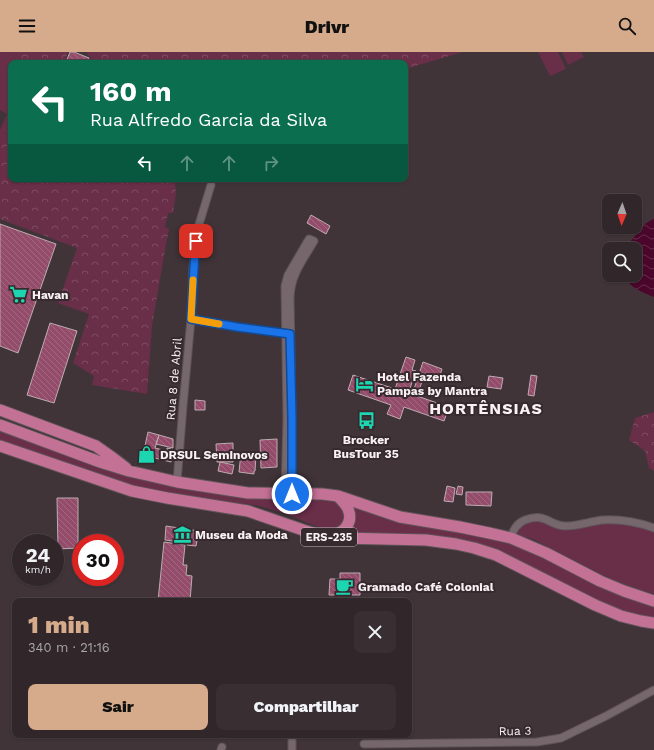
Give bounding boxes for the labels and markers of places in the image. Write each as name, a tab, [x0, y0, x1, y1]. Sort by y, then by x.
pin	[179, 224, 213, 258]
supermarket icon: Havan	[9, 285, 29, 305]
place label: Havan	[32, 288, 69, 302]
place label: Hotel Fazenda Pampas by Mantra	[377, 370, 487, 398]
hotel icon: Hotel Fazenda Pampas by Mantra	[354, 374, 374, 394]
bus stop icon: Brocker BusTour 35	[356, 411, 376, 431]
place label: Brocker BusTour 35	[333, 433, 399, 461]
shop icon: DRSUL Seminovos	[137, 445, 157, 465]
place label: DRSUL Seminovos	[160, 448, 268, 462]
museum icon: Museu da Moda	[172, 525, 192, 545]
place label: Museu da Moda	[195, 528, 288, 542]
cafe icon: Gramado Café Colonial	[335, 577, 355, 597]
place label: Gramado Café Colonial	[358, 580, 494, 594]

